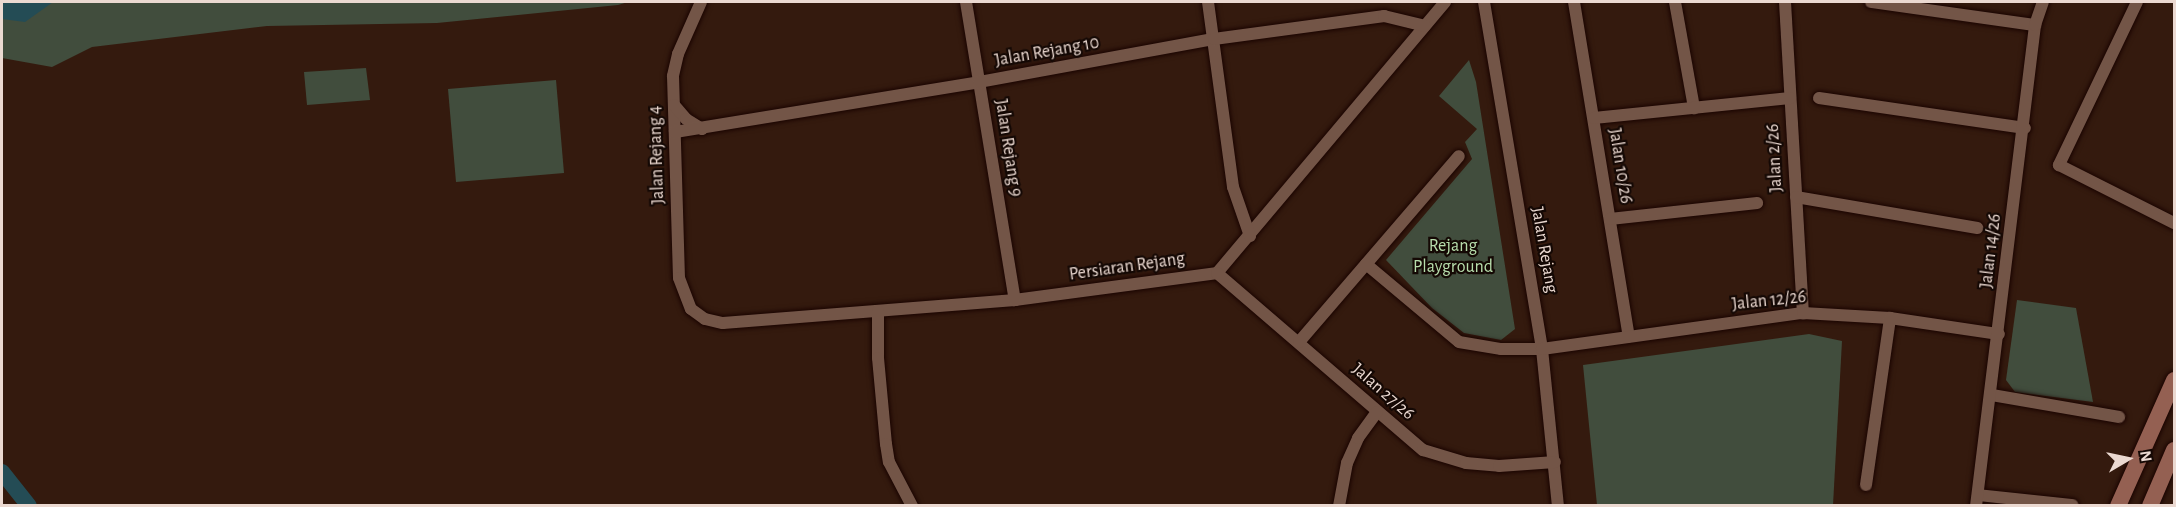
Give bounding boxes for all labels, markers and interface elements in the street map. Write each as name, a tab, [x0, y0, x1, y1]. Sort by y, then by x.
street label: Jalan Rejang 10	[993, 32, 1101, 72]
street label: Jalan Rejang 9	[990, 98, 1026, 198]
street label: Jalan Rejang 4	[644, 105, 670, 205]
street label: Jalan 2/26	[1762, 123, 1788, 193]
street label: Jalan 10/26	[1603, 127, 1637, 205]
street label: Jalan Rejang	[1526, 205, 1562, 295]
street label: Jalan 14/26	[1976, 212, 2006, 290]
park label: Rejang Playground	[1413, 236, 1493, 278]
street label: Persiaran Rejang	[1068, 248, 1186, 286]
street label: Jalan 12/26	[1731, 286, 1807, 316]
street label: Jalan 27/26	[1347, 359, 1419, 425]
north arrow	[2098, 429, 2158, 489]
text: N	[2137, 449, 2155, 463]

